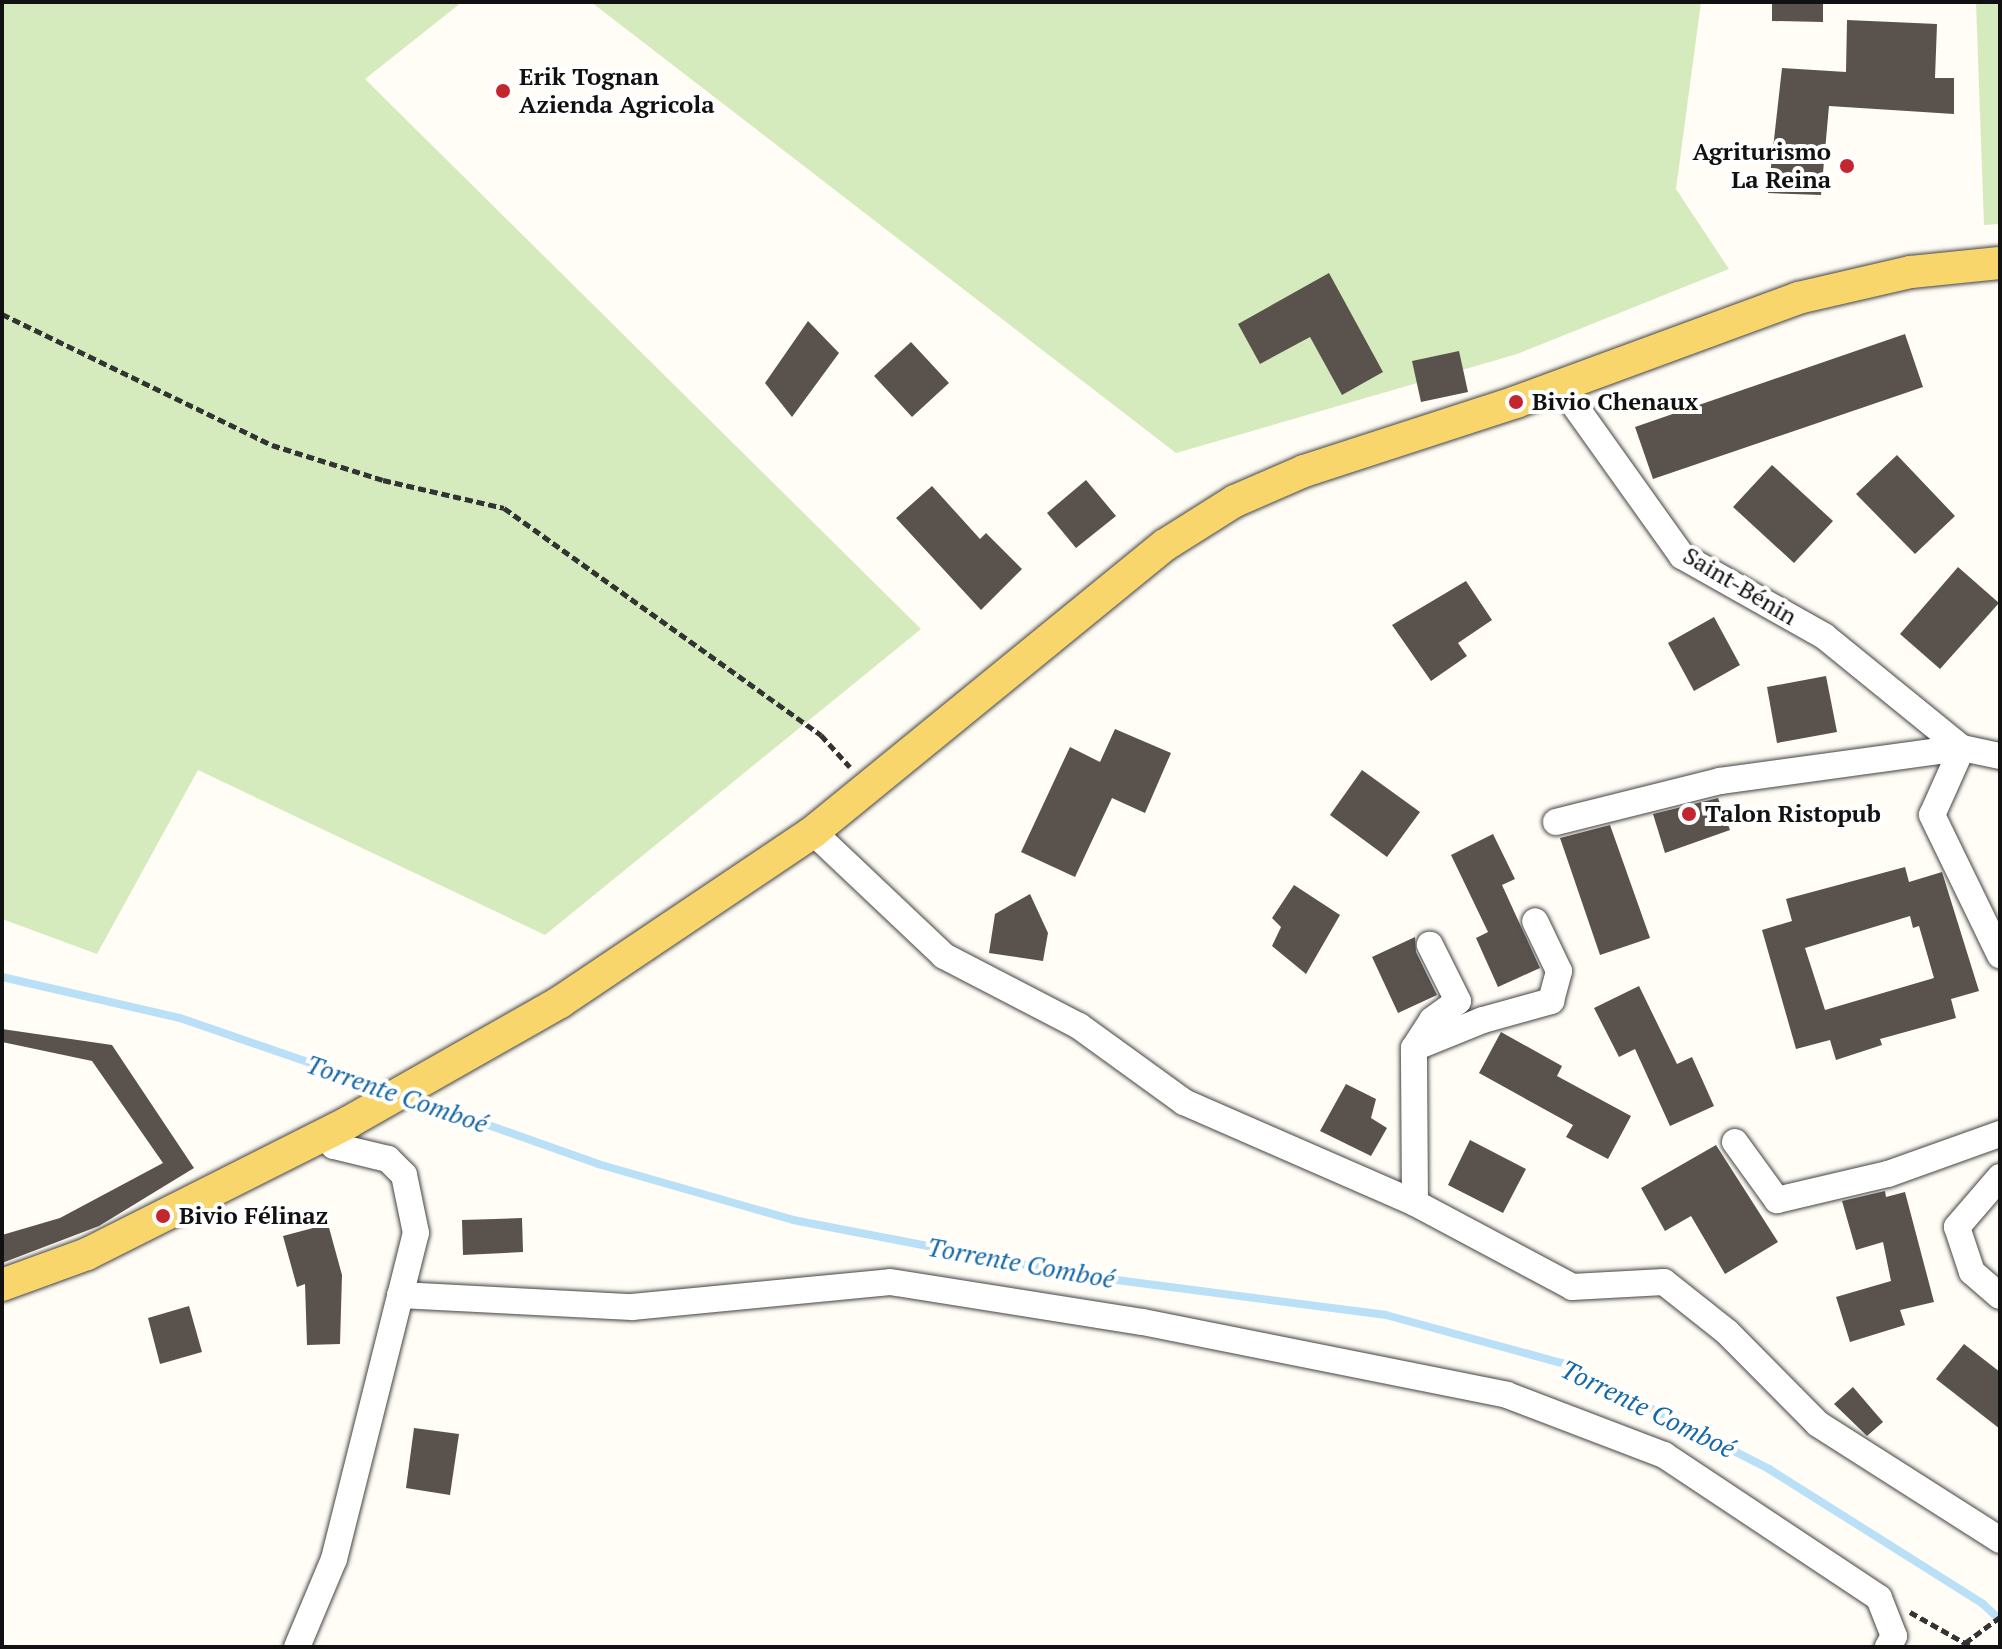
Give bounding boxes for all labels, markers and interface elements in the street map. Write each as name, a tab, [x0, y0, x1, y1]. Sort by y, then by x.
place label: Erik Tognan Azienda Agricola	[519, 63, 715, 119]
marker: Erik Tognan Azienda Agricola	[494, 82, 512, 100]
place label: Agriturismo La Reina	[1692, 138, 1831, 194]
marker: Agriturismo La Reina	[1838, 157, 1856, 175]
place label: Bivio Chenaux	[1532, 388, 1698, 416]
marker: Bivio Chenaux	[1507, 393, 1525, 411]
street label: Saint-Bénin	[1678, 541, 1802, 631]
place label: Talon Ristopub	[1705, 800, 1881, 828]
marker: Talon Ristopub	[1680, 805, 1698, 823]
water label: Torrente Comboé	[302, 1048, 492, 1140]
place label: Bivio Félinaz	[179, 1202, 328, 1230]
marker: Bivio Félinaz	[154, 1207, 172, 1225]
water label: Torrente Comboé	[925, 1231, 1117, 1295]
water label: Torrente Comboé	[1556, 1353, 1740, 1465]

